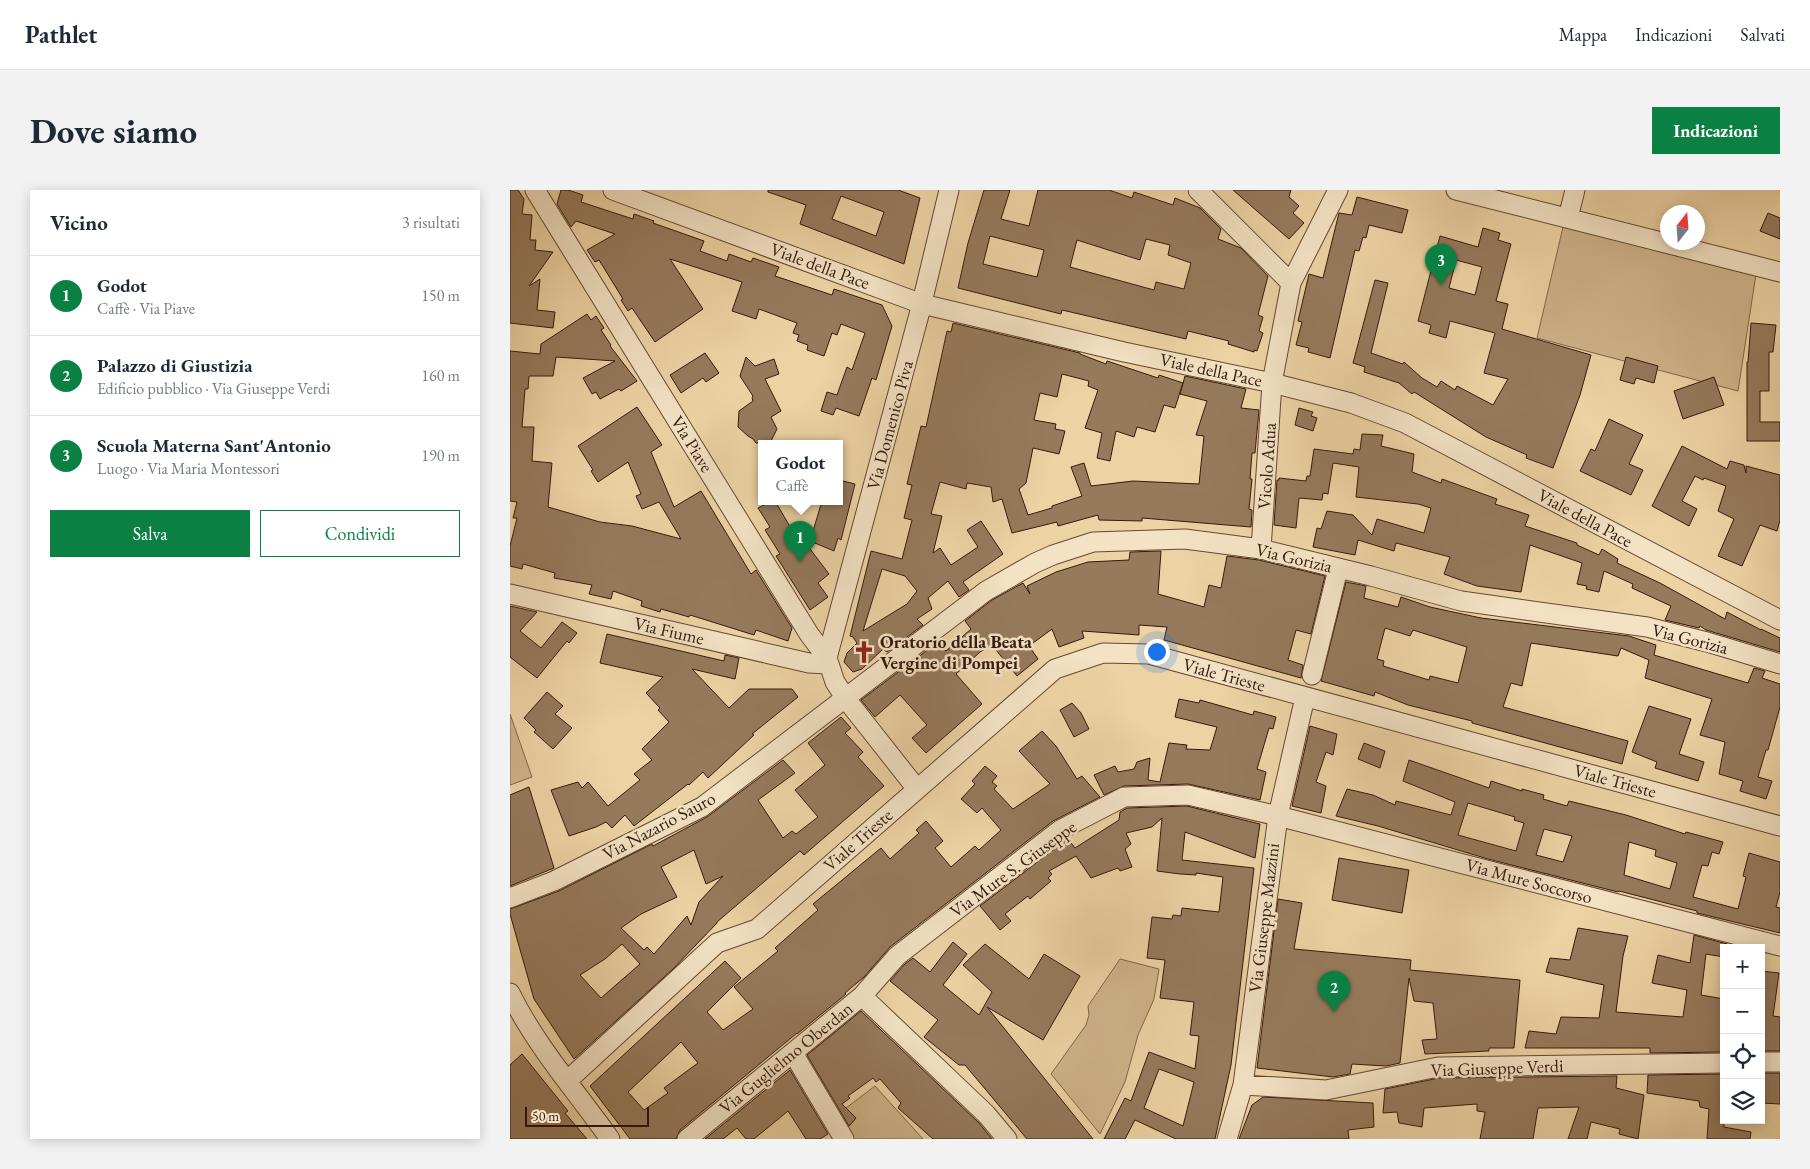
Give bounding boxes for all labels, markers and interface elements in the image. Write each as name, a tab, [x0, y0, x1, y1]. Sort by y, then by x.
text: Pathlet	[25, 19, 97, 50]
text: Mappa	[1559, 23, 1607, 46]
text: Indicazioni	[1635, 23, 1712, 46]
text: Salvati	[1740, 23, 1785, 46]
button: Indicazioni	[1652, 107, 1780, 154]
text: Dove siamo	[30, 108, 197, 153]
north arrow	[1660, 205, 1705, 250]
text: Vicino	[50, 209, 108, 236]
text: 3 risultati	[402, 212, 460, 233]
street label: Viale della Pace	[767, 237, 873, 294]
pin: 3	[1425, 244, 1457, 285]
text: Godot	[97, 273, 147, 298]
text: 1	[62, 285, 70, 306]
text: 150 m	[421, 285, 460, 306]
text: Caffè · Via Piave	[97, 298, 195, 319]
street label: Viale della Pace	[1158, 347, 1264, 392]
text: Palazzo di Giustizia	[97, 353, 253, 378]
street label: Via Domenico Piva	[861, 357, 918, 492]
text: 2	[62, 365, 70, 386]
text: 160 m	[421, 365, 460, 386]
text: Edificio pubblico · Via Giuseppe Verdi	[97, 378, 330, 399]
street label: Via Piave	[666, 411, 719, 476]
street label: Vicolo Adua	[1252, 421, 1281, 510]
text: Scuola Materna Sant'Antonio	[97, 433, 331, 458]
popup	[758, 440, 843, 505]
text: 3	[62, 445, 70, 466]
text: 190 m	[421, 445, 460, 466]
text: Godot	[776, 450, 825, 475]
text: Luogo · Via Maria Montessori	[97, 458, 280, 479]
text: Caffè	[776, 475, 808, 496]
street label: Viale della Pace	[1534, 483, 1637, 552]
button: Salva	[50, 510, 250, 557]
button: Condividi	[260, 510, 460, 557]
pin: 1	[784, 521, 816, 562]
street label: Via Gorizia	[1254, 538, 1335, 578]
street label: Via Fiume	[632, 611, 706, 650]
street label: Via Gorizia	[1650, 618, 1731, 659]
place label: Oratorio della Beata Vergine di Pompei	[880, 630, 1032, 674]
church icon: Oratorio della Beata Vergine di Pompei	[851, 639, 877, 665]
your location	[1144, 639, 1170, 665]
street label: Viale Trieste	[1180, 652, 1268, 697]
street label: Viale Trieste	[1571, 758, 1659, 803]
street label: Via Nazario Sauro	[598, 786, 719, 865]
street label: Viale Trieste	[818, 803, 897, 876]
street label: Via Mure S. Giuseppe	[945, 815, 1081, 922]
street label: Via Giuseppe Mazzini	[1243, 841, 1284, 994]
street label: Via Mure Soccorso	[1463, 853, 1595, 908]
map controls	[1720, 944, 1765, 1124]
button: +	[1720, 944, 1765, 989]
pin: 2	[1318, 971, 1350, 1012]
button: −	[1720, 989, 1765, 1034]
street label: Via Guglielmo Oberdan	[714, 996, 858, 1119]
button: locate	[1720, 1034, 1765, 1079]
street label: Via Giuseppe Verdi	[1430, 1054, 1564, 1081]
button: layers	[1720, 1079, 1765, 1124]
scale bar	[525, 1104, 649, 1127]
text: 50 m	[532, 1107, 559, 1125]

